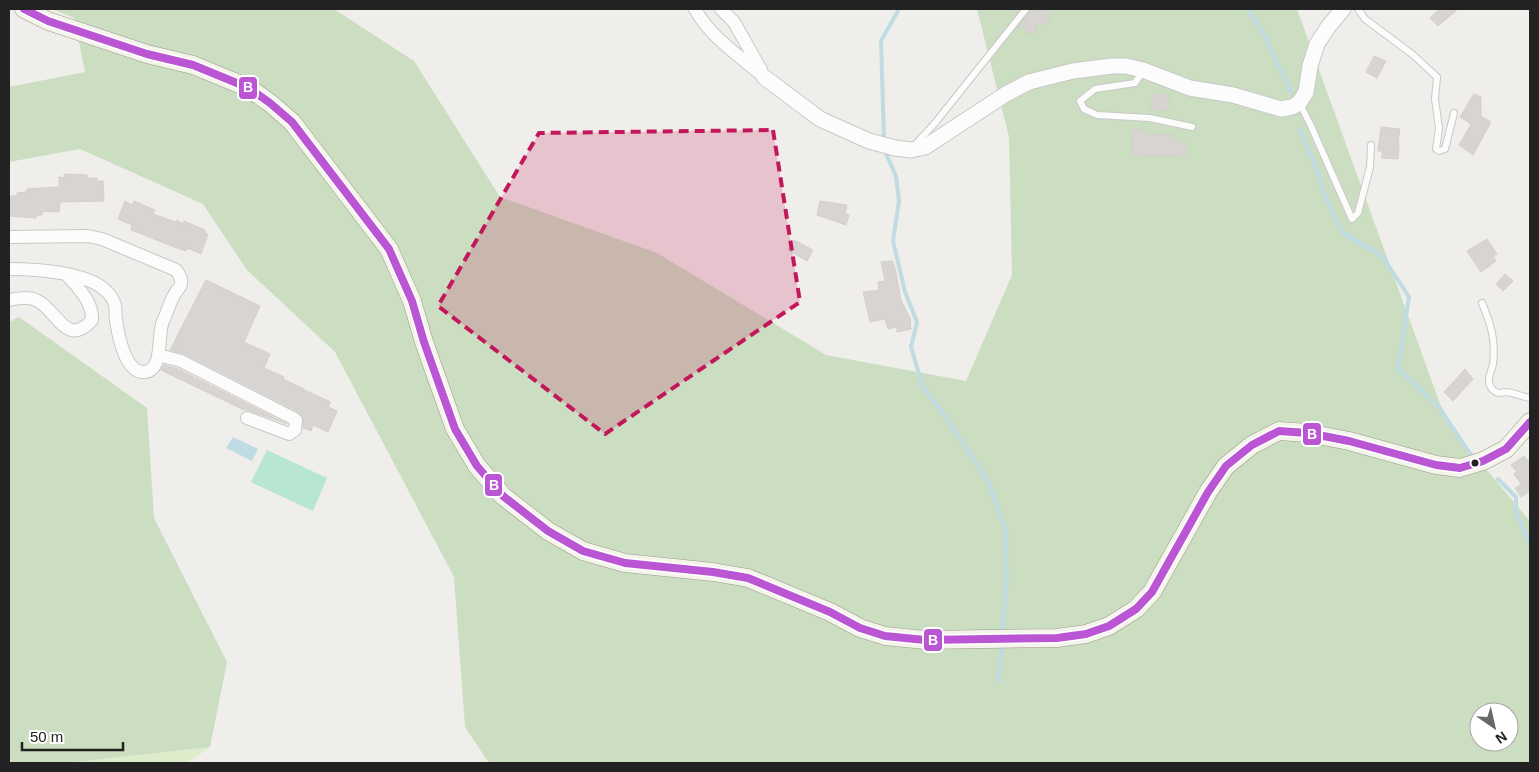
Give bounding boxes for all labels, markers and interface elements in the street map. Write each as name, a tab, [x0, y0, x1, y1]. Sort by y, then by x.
line badge: B	[238, 76, 258, 100]
text: B	[243, 79, 253, 95]
line badge: B	[1302, 422, 1322, 446]
text: B	[1307, 426, 1317, 442]
unlabelled marker	[1470, 458, 1480, 468]
line badge: B	[484, 473, 503, 497]
text: B	[489, 477, 499, 493]
line badge: B	[923, 628, 943, 652]
text: B	[928, 632, 938, 648]
north arrow	[1469, 702, 1519, 752]
scale bar	[22, 720, 124, 752]
text: 50 m	[30, 728, 63, 745]
text: N	[1493, 728, 1510, 747]

